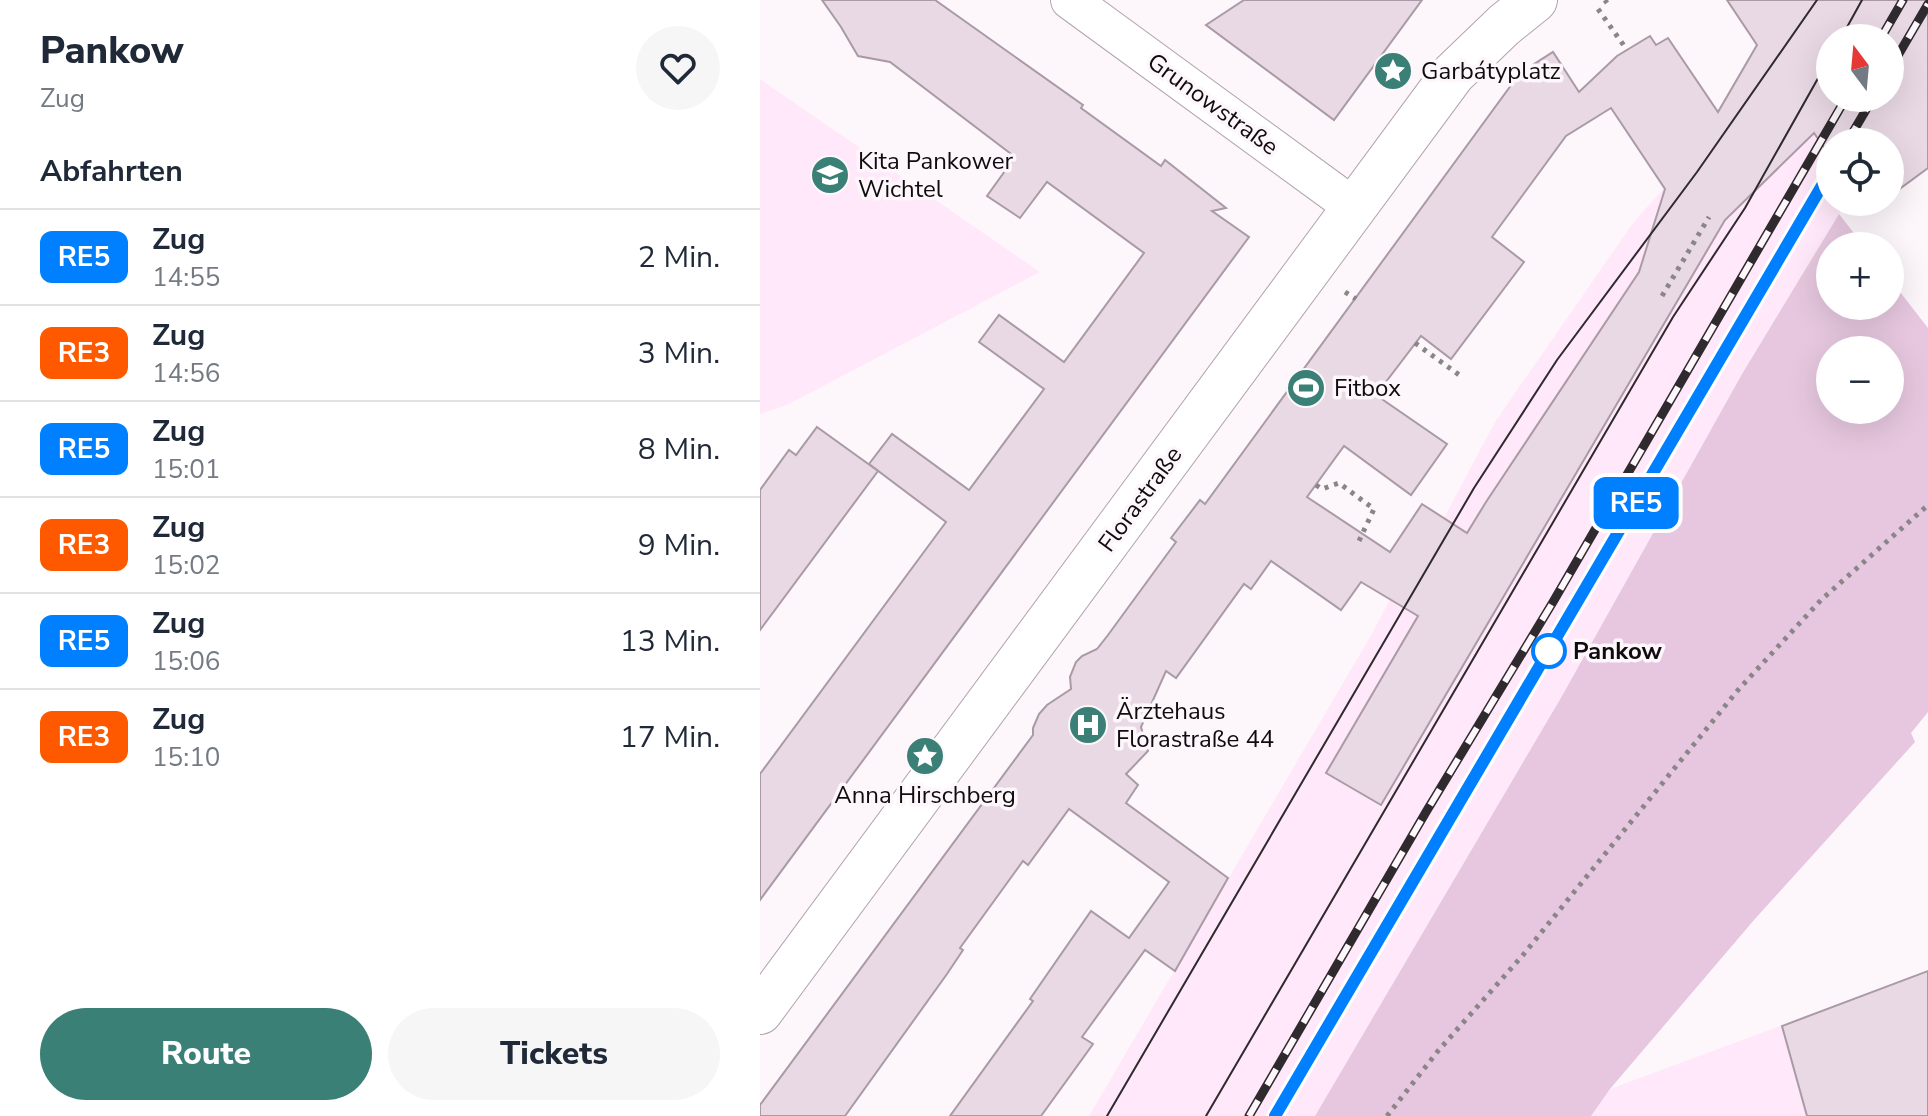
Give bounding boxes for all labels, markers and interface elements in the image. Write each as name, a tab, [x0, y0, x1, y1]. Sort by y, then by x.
north arrow	[1816, 24, 1904, 112]
map controls	[1816, 24, 1904, 424]
text: Pankow	[40, 25, 184, 76]
button: heart	[636, 26, 720, 110]
street label: Grunowstraße	[1141, 46, 1285, 162]
place icon: Garbátyplatz	[1372, 50, 1414, 92]
place label: Garbátyplatz	[1421, 55, 1561, 87]
text: Zug	[40, 81, 85, 116]
button: locate	[1816, 128, 1904, 216]
place label: Kita Pankower Wichtel	[858, 145, 1013, 205]
text: Abfahrten	[40, 151, 183, 192]
school or university icon: Kita Pankower Wichtel	[809, 154, 851, 196]
text: Zug	[152, 219, 205, 260]
button: +	[1816, 232, 1904, 320]
text: 2 Min.	[638, 237, 720, 278]
text: RE5	[58, 238, 110, 276]
text: 14:55	[152, 260, 220, 295]
text: Zug	[152, 315, 205, 356]
text: 3 Min.	[638, 333, 720, 374]
text: RE3	[58, 334, 110, 372]
button: −	[1816, 336, 1904, 424]
text: 14:56	[152, 356, 220, 391]
sports icon: Fitbox	[1285, 367, 1327, 409]
place label: Fitbox	[1334, 372, 1401, 404]
text: Zug	[152, 411, 205, 452]
text: 8 Min.	[638, 429, 720, 470]
text: RE5	[58, 430, 110, 468]
street label: Florastraße	[1091, 440, 1189, 558]
text: 15:01	[152, 452, 220, 487]
line badge: RE5	[1590, 477, 1682, 529]
text: RE5	[1610, 484, 1662, 522]
text: Zug	[152, 507, 205, 548]
text: 9 Min.	[638, 525, 720, 566]
text: RE3	[58, 526, 110, 564]
text: 15:02	[152, 548, 220, 583]
text: Zug	[152, 603, 205, 644]
text: 13 Min.	[620, 621, 720, 662]
text: RE5	[58, 622, 110, 660]
marker: Pankow	[1532, 634, 1566, 668]
place label: Pankow	[1573, 635, 1662, 667]
text: 15:06	[152, 644, 220, 679]
place label: Ärztehaus Florastraße 44	[1116, 695, 1274, 755]
text: Zug	[152, 699, 205, 740]
hospital icon: Ärztehaus Florastraße 44	[1067, 704, 1109, 746]
text: 17 Min.	[620, 717, 720, 758]
text: RE3	[58, 718, 110, 756]
place icon: Anna Hirschberg	[904, 735, 946, 777]
text: 15:10	[152, 740, 220, 775]
place label: Anna Hirschberg	[834, 779, 1016, 811]
button: Route	[40, 1008, 372, 1100]
button: Tickets	[388, 1008, 720, 1100]

